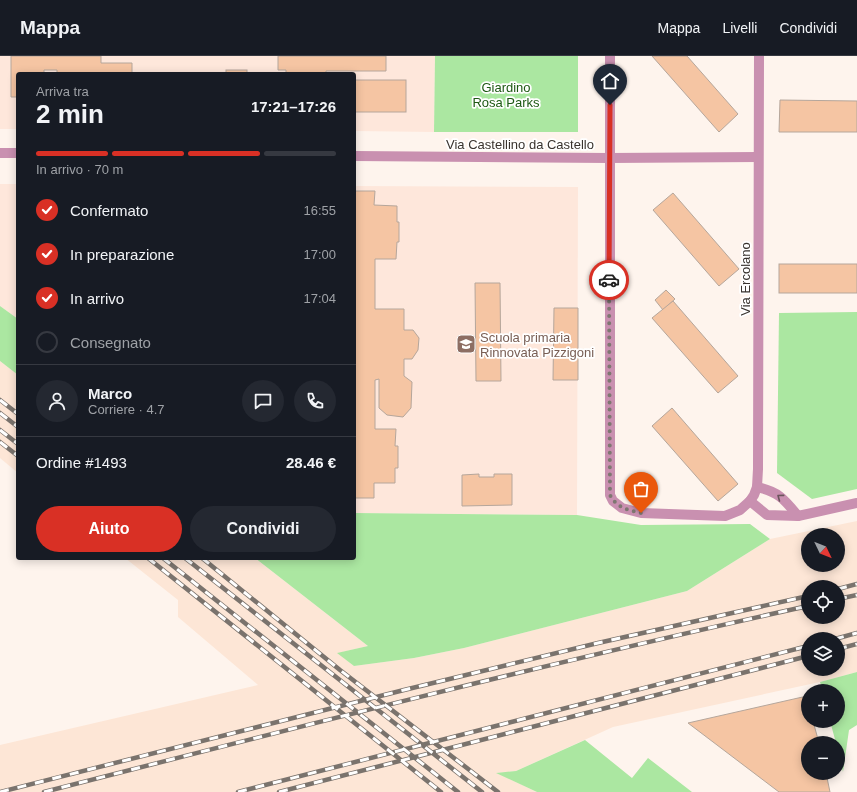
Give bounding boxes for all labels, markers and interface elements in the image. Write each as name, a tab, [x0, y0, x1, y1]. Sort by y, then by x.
text: Mappa	[20, 17, 80, 38]
text: Mappa	[658, 20, 700, 36]
text: Livelli	[722, 20, 757, 36]
text: Condividi	[779, 20, 837, 36]
pin	[593, 64, 627, 105]
icon: home	[599, 70, 621, 92]
park label: Giardino Rosa Parks	[472, 80, 540, 110]
text: Arriva tra	[36, 84, 89, 99]
text: 17:21–17:26	[251, 98, 336, 115]
text: 2 min	[36, 99, 104, 129]
street label: Via Castellino da Castello	[446, 137, 594, 152]
text: In arrivo · 70 m	[36, 162, 123, 177]
icon: check	[36, 199, 58, 221]
text: Confermato	[70, 202, 148, 219]
text: 16:55	[303, 203, 336, 218]
street label: Via Ercolano	[738, 242, 753, 316]
icon: check	[36, 243, 58, 265]
text: In preparazione	[70, 246, 174, 263]
text: 17:00	[303, 247, 336, 262]
courier	[589, 260, 629, 300]
icon: car	[598, 269, 620, 291]
icon: check	[36, 287, 58, 309]
text: In arrivo	[70, 290, 124, 307]
text: 17:04	[303, 291, 336, 306]
place label: Scuola primaria Rinnovata Pizzigoni	[480, 330, 594, 360]
school or university icon: Scuola primaria Rinnovata Pizzigoni	[455, 333, 477, 355]
text: Consegnato	[70, 334, 151, 351]
button: person	[36, 380, 78, 422]
button: chat	[242, 380, 284, 422]
button: phone	[294, 380, 336, 422]
text: Marco	[88, 385, 132, 402]
text: Corriere · 4.7	[88, 402, 165, 417]
text: Ordine #1493	[36, 454, 127, 471]
text: 28.46 €	[286, 454, 336, 471]
pin	[624, 472, 658, 513]
icon: bag	[630, 478, 652, 500]
one-way arrow	[778, 495, 785, 502]
button: Aiuto	[36, 506, 182, 552]
button: Condividi	[190, 506, 336, 552]
north arrow	[801, 528, 845, 572]
map controls	[801, 528, 845, 780]
button: locate	[801, 580, 845, 624]
button: layers	[801, 632, 845, 676]
button: +	[801, 684, 845, 728]
button: −	[801, 736, 845, 780]

